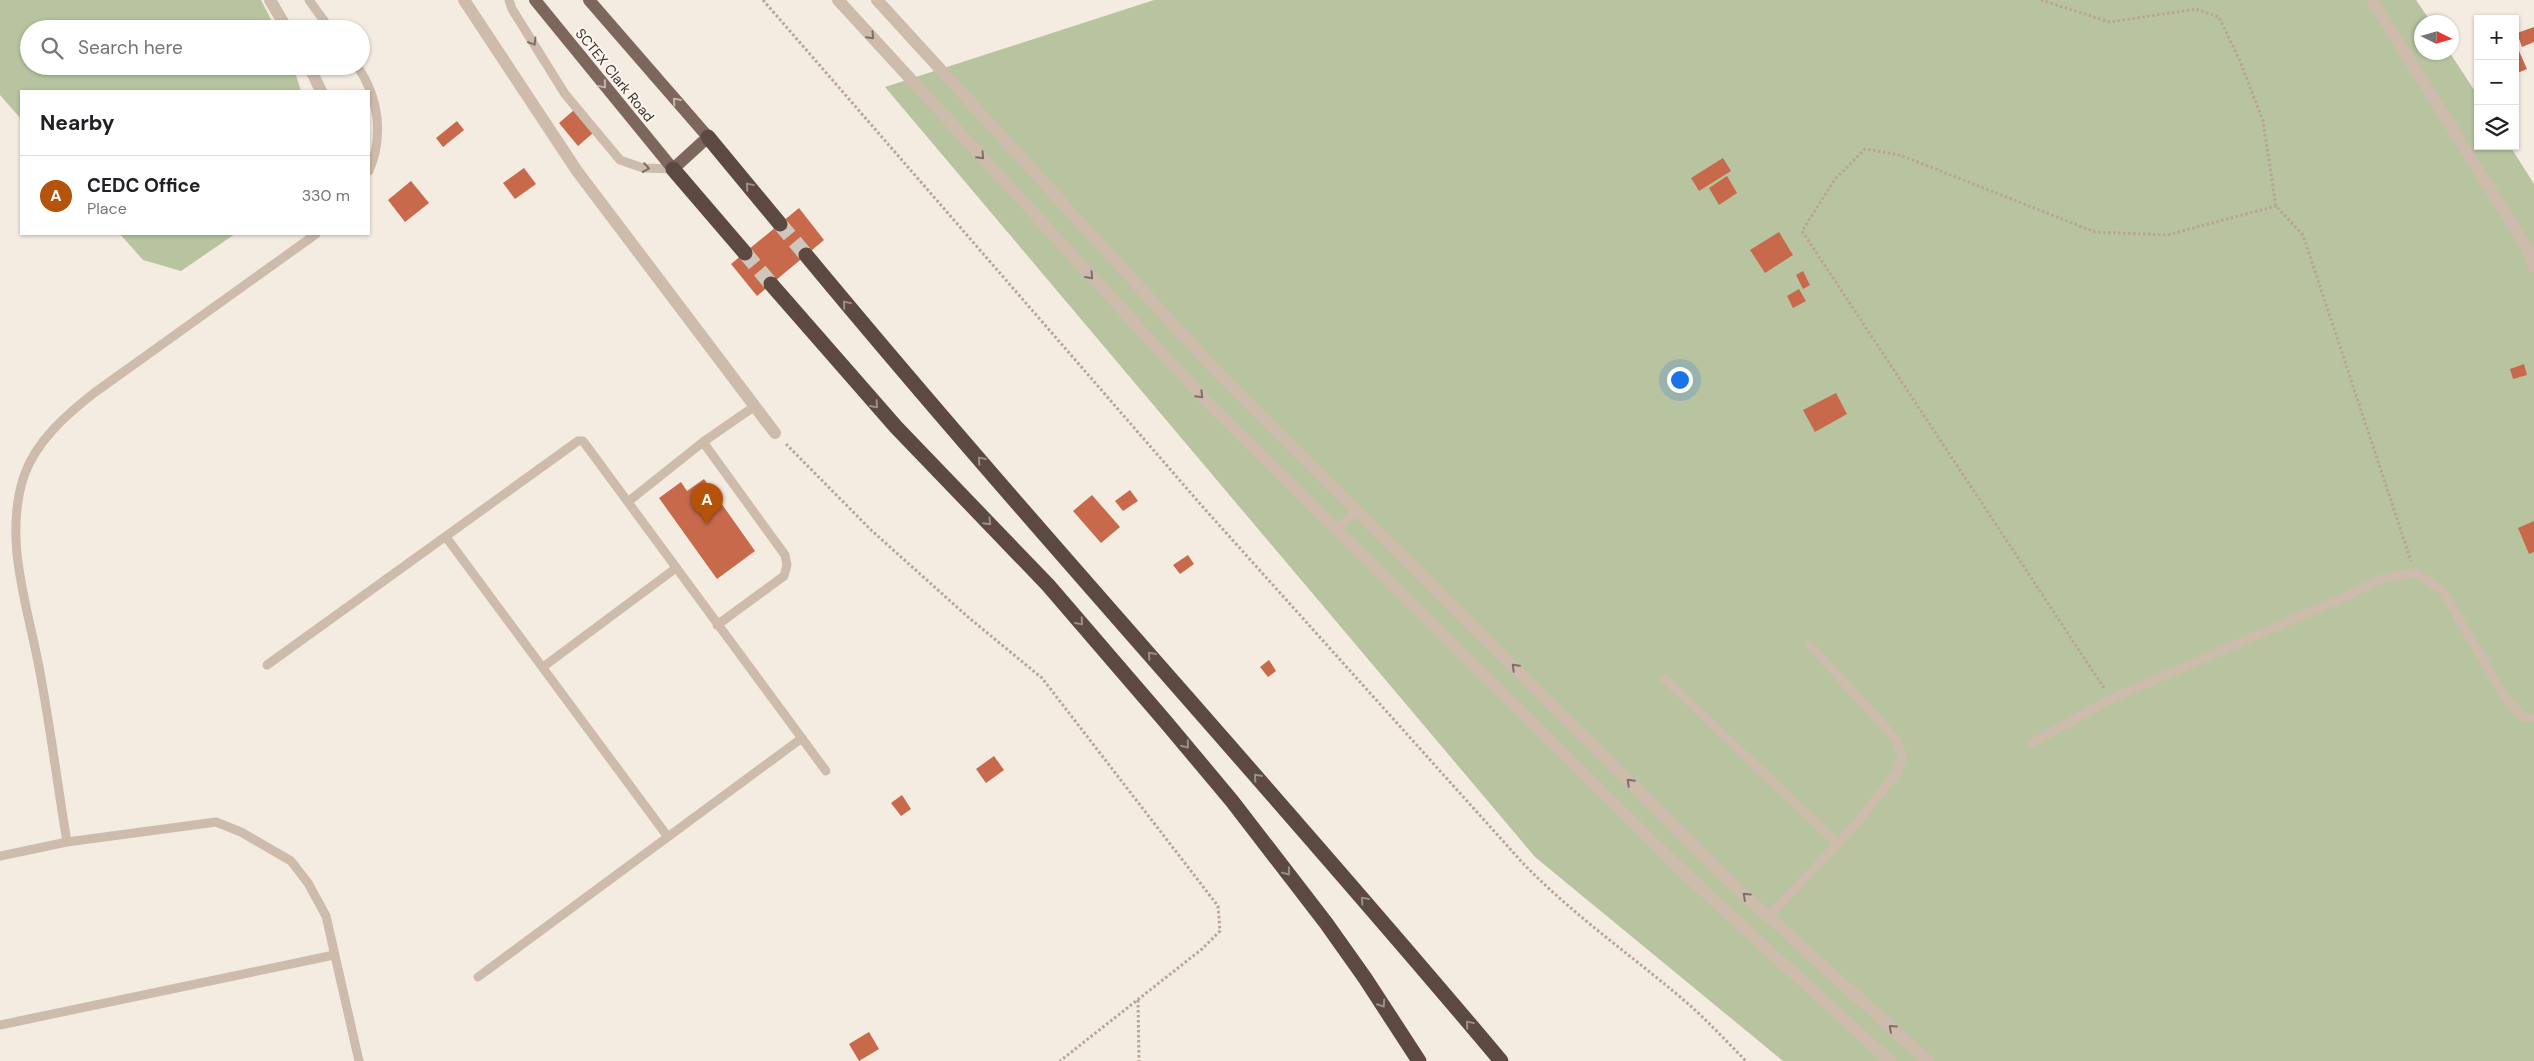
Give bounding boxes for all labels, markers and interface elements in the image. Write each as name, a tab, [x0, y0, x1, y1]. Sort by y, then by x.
north arrow	[2414, 15, 2459, 60]
map controls	[2474, 15, 2519, 150]
button: +	[2474, 15, 2519, 60]
search box	[20, 20, 370, 75]
street label: SCTEX Clark Road	[572, 25, 658, 125]
one-way arrow	[865, 30, 874, 39]
icon: search	[38, 34, 66, 62]
text: Search here	[78, 35, 183, 60]
one-way arrow	[526, 37, 536, 46]
button: −	[2474, 60, 2519, 105]
one-way arrow	[597, 79, 605, 88]
one-way arrow	[673, 97, 682, 106]
button: layers	[2474, 105, 2519, 150]
text: Nearby	[40, 109, 114, 137]
one-way arrow	[975, 150, 984, 159]
one-way arrow	[642, 162, 651, 172]
text: CEDC Office	[87, 173, 201, 198]
one-way arrow	[746, 183, 755, 192]
text: A	[50, 185, 62, 206]
text: 330 m	[302, 185, 350, 206]
text: Place	[87, 198, 127, 219]
one-way arrow	[1084, 270, 1093, 279]
one-way arrow	[843, 300, 852, 309]
your location	[1667, 367, 1693, 393]
one-way arrow	[1195, 390, 1204, 399]
one-way arrow	[870, 399, 879, 408]
one-way arrow	[977, 456, 986, 465]
pin: A	[691, 483, 723, 524]
one-way arrow	[982, 516, 991, 525]
one-way arrow	[1074, 616, 1083, 625]
one-way arrow	[1147, 651, 1156, 660]
one-way arrow	[1512, 664, 1521, 673]
one-way arrow	[1180, 739, 1188, 748]
one-way arrow	[1254, 774, 1263, 783]
one-way arrow	[1627, 779, 1636, 788]
one-way arrow	[1281, 866, 1290, 876]
one-way arrow	[1742, 893, 1751, 902]
one-way arrow	[1361, 897, 1369, 906]
one-way arrow	[1376, 998, 1385, 1007]
one-way arrow	[1466, 1020, 1475, 1029]
one-way arrow	[1888, 1025, 1897, 1034]

